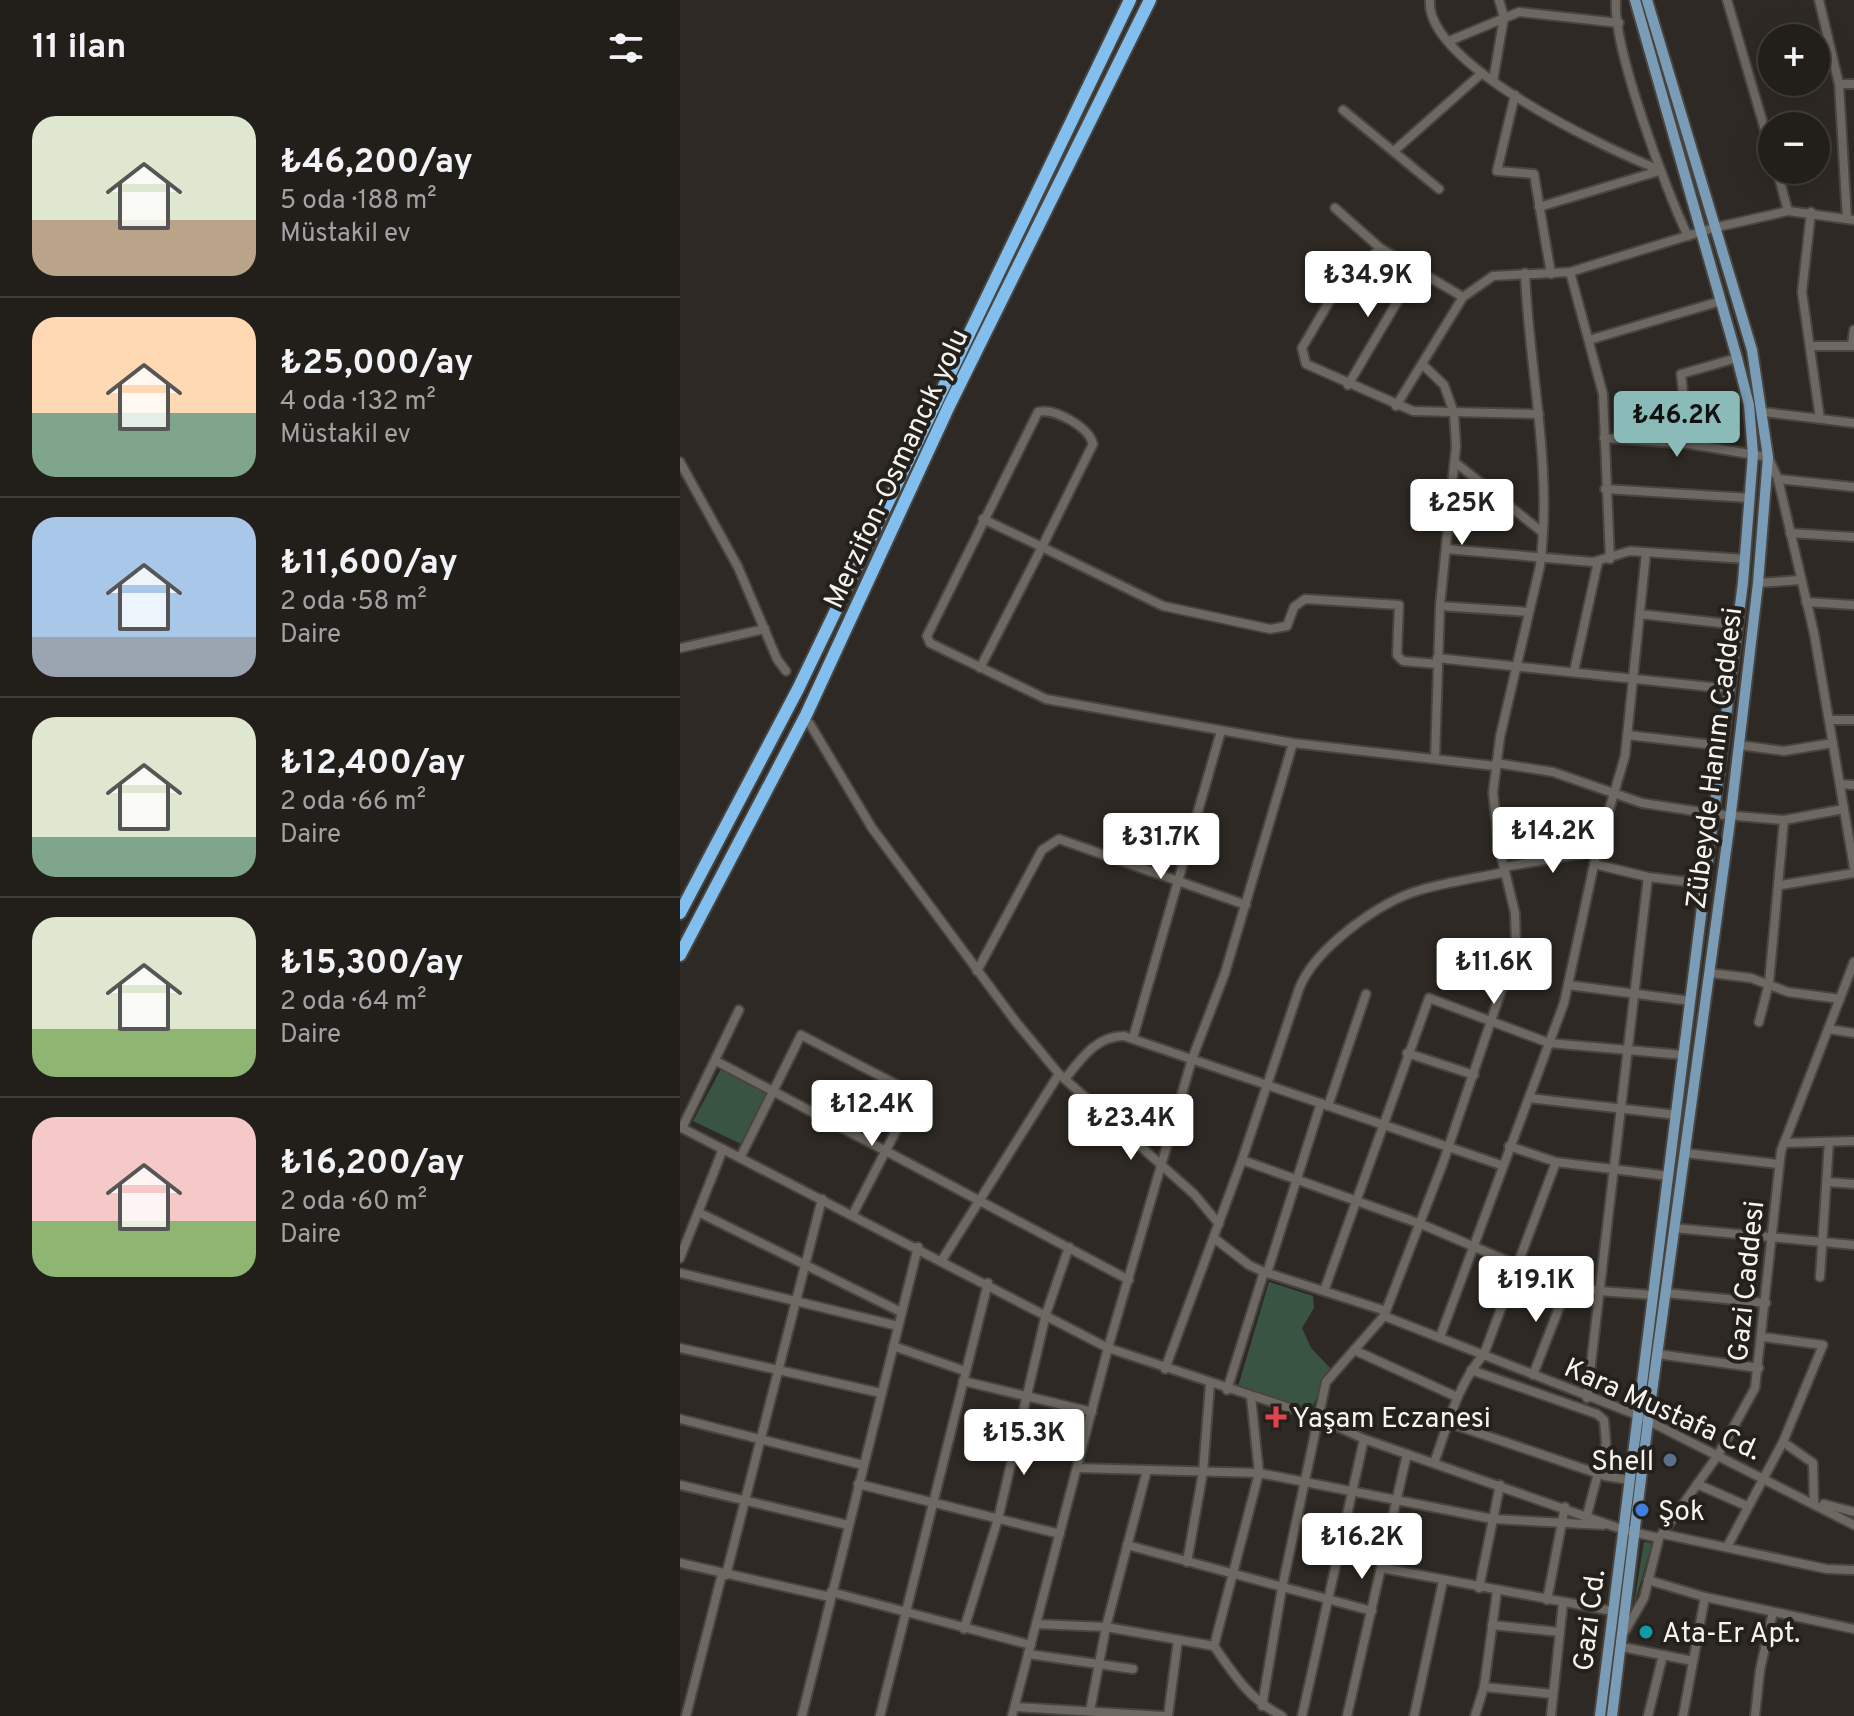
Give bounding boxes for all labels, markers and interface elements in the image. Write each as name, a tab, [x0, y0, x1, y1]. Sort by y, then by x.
map controls	[1758, 24, 1830, 184]
button: +	[1758, 24, 1830, 96]
icon: filters	[604, 26, 648, 70]
text: 11 ilan	[32, 27, 126, 70]
button: −	[1758, 112, 1830, 184]
text: ₺46,200/ay	[280, 142, 473, 185]
icon: home	[96, 148, 192, 244]
text: 5 oda · 188 m²	[280, 185, 437, 218]
text: Müstakil ev	[280, 218, 411, 251]
pin: ₺34.9K	[1303, 251, 1433, 319]
text: ₺34.9K	[1323, 260, 1413, 293]
street label: Merzifon-Osmancık yolu	[817, 324, 978, 615]
text: ₺25,000/ay	[280, 343, 473, 386]
icon: home	[96, 349, 192, 445]
text: 4 oda · 132 m²	[280, 386, 436, 419]
pin: ₺46.2K	[1612, 391, 1742, 459]
text: ₺46.2K	[1632, 400, 1722, 433]
text: Müstakil ev	[280, 419, 411, 452]
pin: ₺25K	[1415, 479, 1509, 547]
text: ₺25K	[1428, 488, 1496, 521]
text: ₺11,600/ay	[280, 543, 458, 586]
icon: home	[96, 549, 192, 645]
text: 2 oda · 58 m²	[280, 586, 427, 619]
street label: Zübeyde Hanım Caddesi	[1680, 605, 1752, 911]
text: Daire	[280, 619, 341, 652]
text: ₺12,400/ay	[280, 743, 466, 786]
icon: home	[96, 749, 192, 845]
text: 2 oda · 66 m²	[280, 786, 426, 819]
pin: ₺14.2K	[1488, 807, 1618, 875]
pin: ₺31.7K	[1096, 813, 1226, 881]
text: ₺14.2K	[1511, 816, 1595, 849]
text: Daire	[280, 819, 341, 852]
text: ₺31.7K	[1121, 822, 1201, 855]
pin: ₺11.6K	[1429, 938, 1559, 1006]
text: ₺15,300/ay	[280, 943, 464, 986]
text: ₺11.6K	[1455, 947, 1533, 980]
icon: home	[96, 949, 192, 1045]
text: 2 oda · 64 m²	[280, 986, 427, 1019]
text: Daire	[280, 1019, 341, 1052]
pin: ₺12.4K	[807, 1080, 937, 1148]
text: ₺12.4K	[830, 1089, 914, 1122]
pin: ₺23.4K	[1066, 1094, 1196, 1162]
text: ₺23.4K	[1086, 1103, 1176, 1136]
text: ₺16,200/ay	[280, 1143, 465, 1186]
icon: home	[96, 1149, 192, 1245]
text: 2 oda · 60 m²	[280, 1186, 427, 1219]
street label: Gazi Caddesi	[1722, 1199, 1774, 1364]
text: Daire	[280, 1219, 341, 1252]
pin: ₺19.1K	[1471, 1256, 1601, 1324]
text: ₺19.1K	[1497, 1265, 1575, 1298]
street label: Kara Mustafa Cd.	[1558, 1351, 1766, 1470]
place label: Yaşam Eczanesi	[1292, 1402, 1491, 1438]
marker: Yaşam Eczanesi	[1267, 1408, 1285, 1426]
pin: ₺15.3K	[959, 1409, 1089, 1477]
text: ₺15.3K	[982, 1418, 1066, 1451]
place label: Shell	[1591, 1445, 1654, 1481]
marker: Shell	[1661, 1451, 1679, 1469]
place label: Şok	[1658, 1495, 1705, 1531]
marker: Şok	[1633, 1501, 1651, 1519]
pin: ₺16.2K	[1297, 1513, 1427, 1581]
text: ₺16.2K	[1320, 1522, 1404, 1555]
street label: Gazi Cd.	[1567, 1567, 1615, 1673]
place label: Ata-Er Apt.	[1662, 1617, 1800, 1653]
marker: Ata-Er Apt.	[1637, 1623, 1655, 1641]

